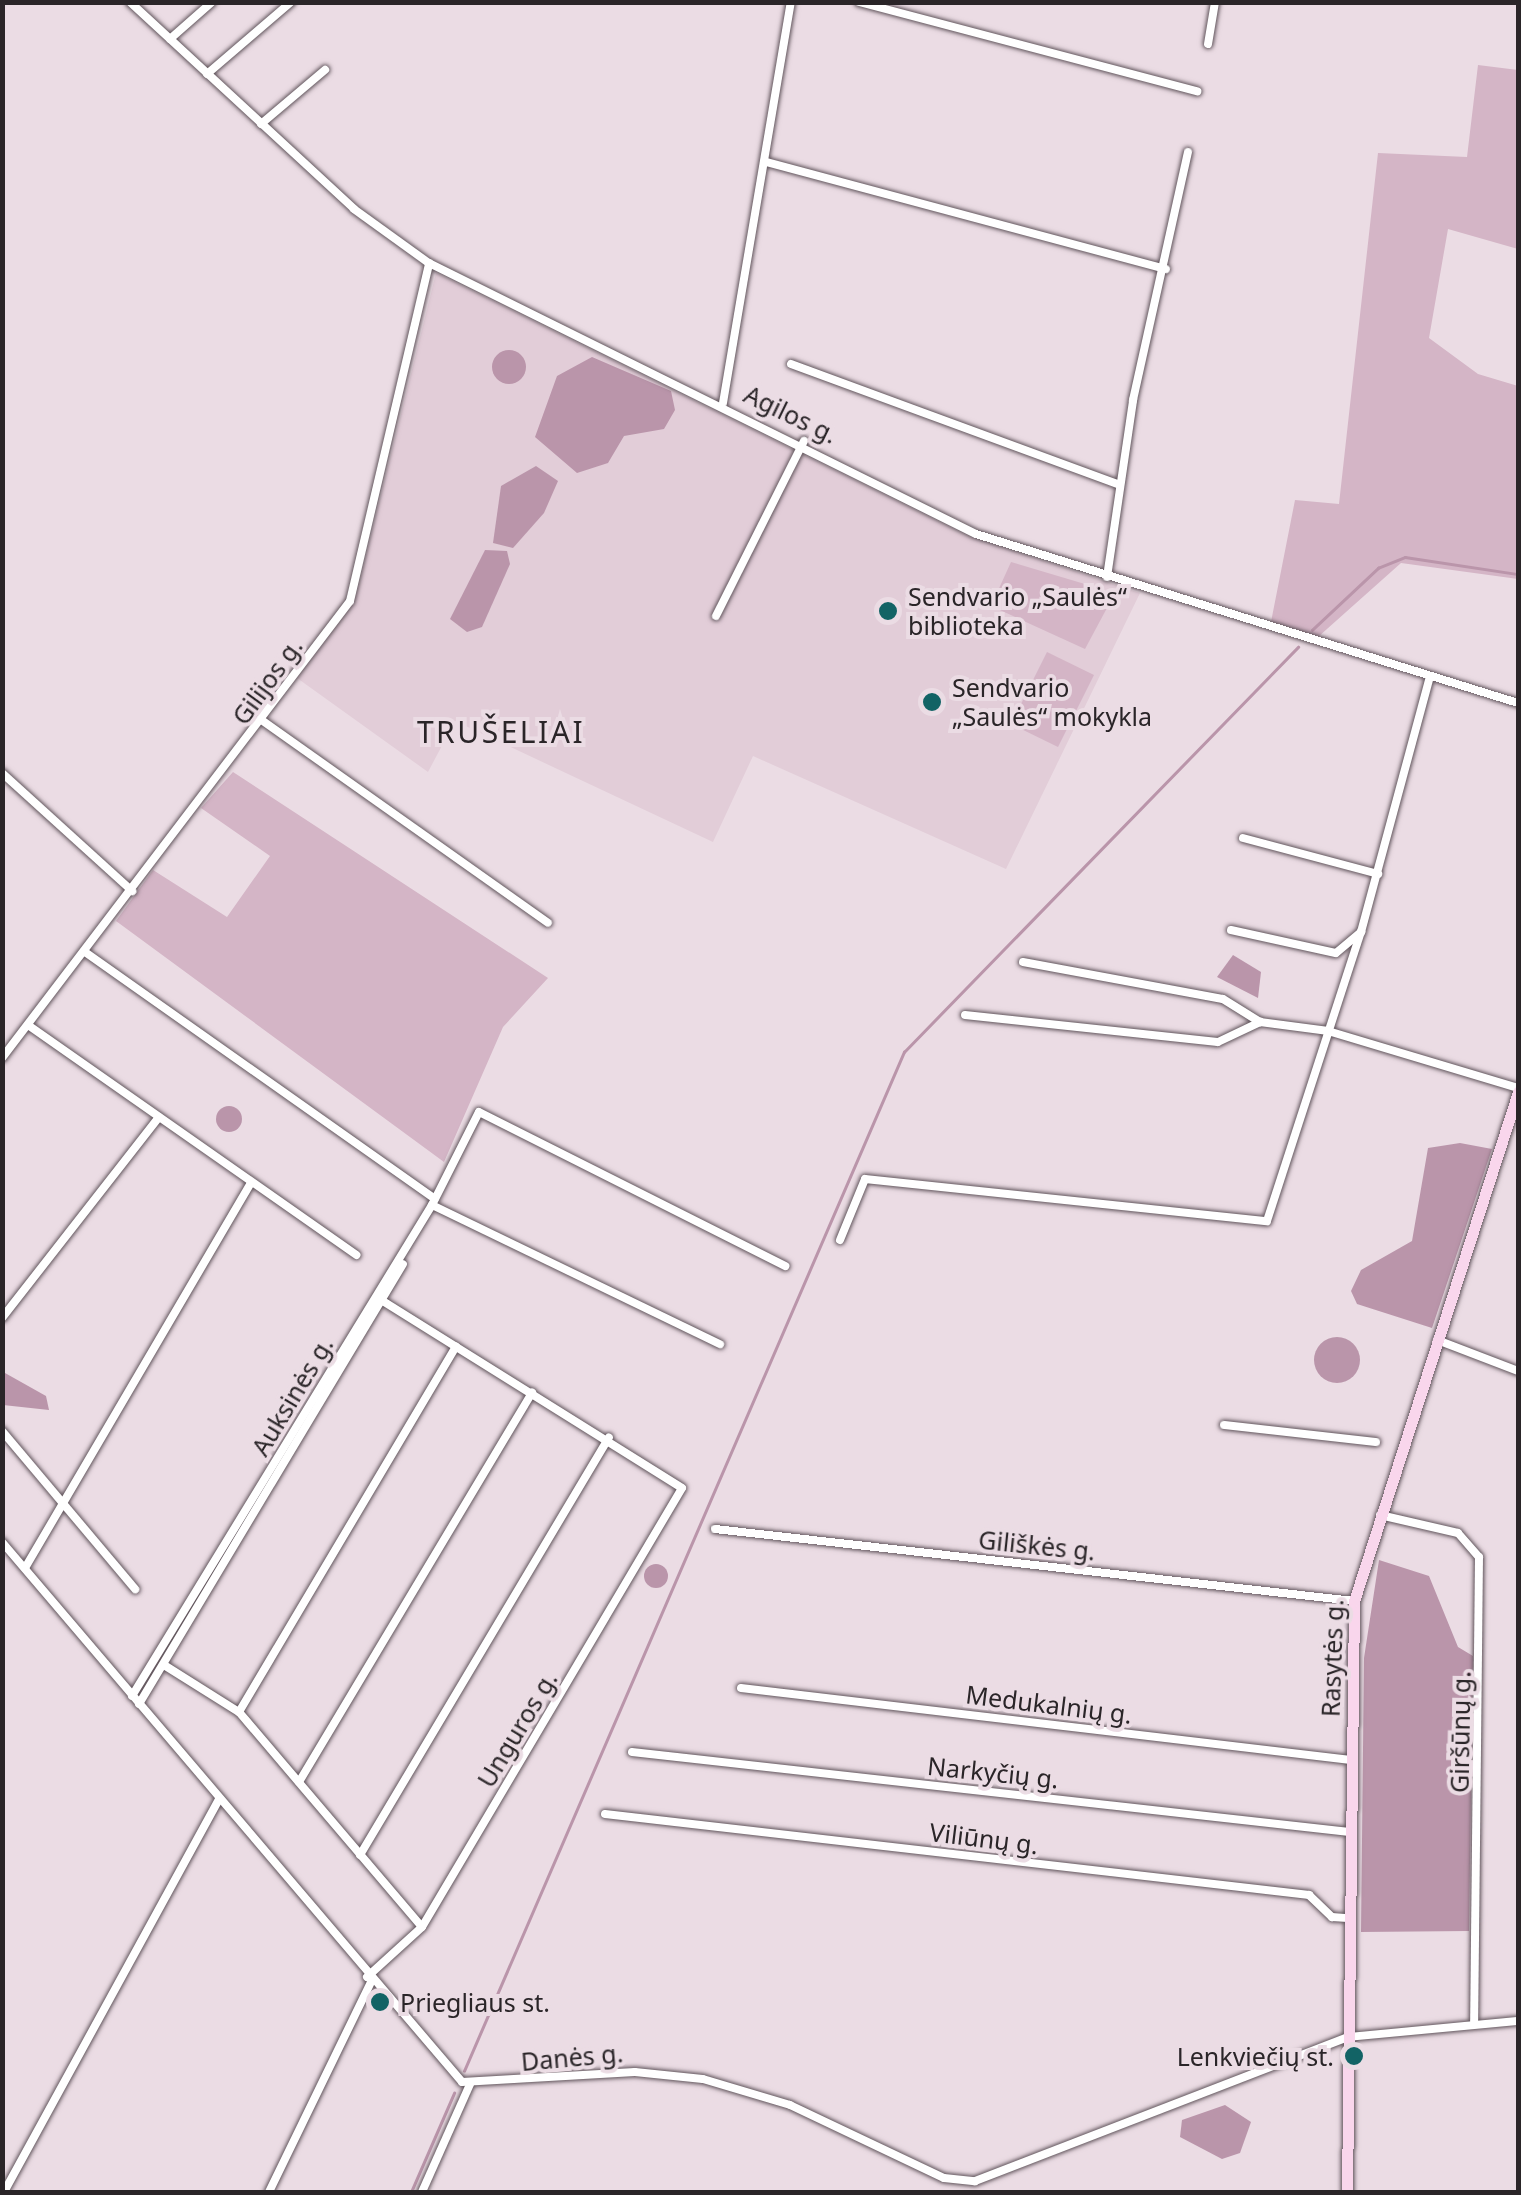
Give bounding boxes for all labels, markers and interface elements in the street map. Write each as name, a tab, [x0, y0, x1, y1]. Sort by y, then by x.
street label: Agilos g.	[740, 379, 842, 449]
place label: Sendvario „Saulės“ biblioteka	[908, 582, 1127, 641]
marker: Sendvario „Saulės“ biblioteka	[877, 600, 899, 622]
street label: Gilijos g.	[226, 632, 308, 730]
place label: Sendvario „Saulės“ mokykla	[952, 673, 1152, 732]
marker: Sendvario „Saulės“ mokykla	[921, 691, 943, 713]
district label: TRUŠELIAI	[417, 714, 585, 750]
street label: Auksinės g.	[245, 1331, 339, 1461]
street label: Giliškės g.	[977, 1524, 1097, 1566]
street label: Rasytės g.	[1315, 1599, 1349, 1717]
street label: Unguros g.	[471, 1666, 563, 1792]
street label: Giršūnų g.	[1444, 1671, 1476, 1793]
street label: Medukalnių g.	[964, 1679, 1134, 1729]
street label: Narkyčių g.	[926, 1750, 1060, 1794]
street label: Viliūnų g.	[928, 1816, 1040, 1860]
place label: Priegliaus st.	[400, 1987, 550, 2017]
marker: Priegliaus st.	[369, 1991, 391, 2013]
street label: Danės g.	[520, 2038, 624, 2076]
place label: Lenkviečių st.	[1177, 2041, 1334, 2071]
marker: Lenkviečių st.	[1343, 2045, 1365, 2067]

